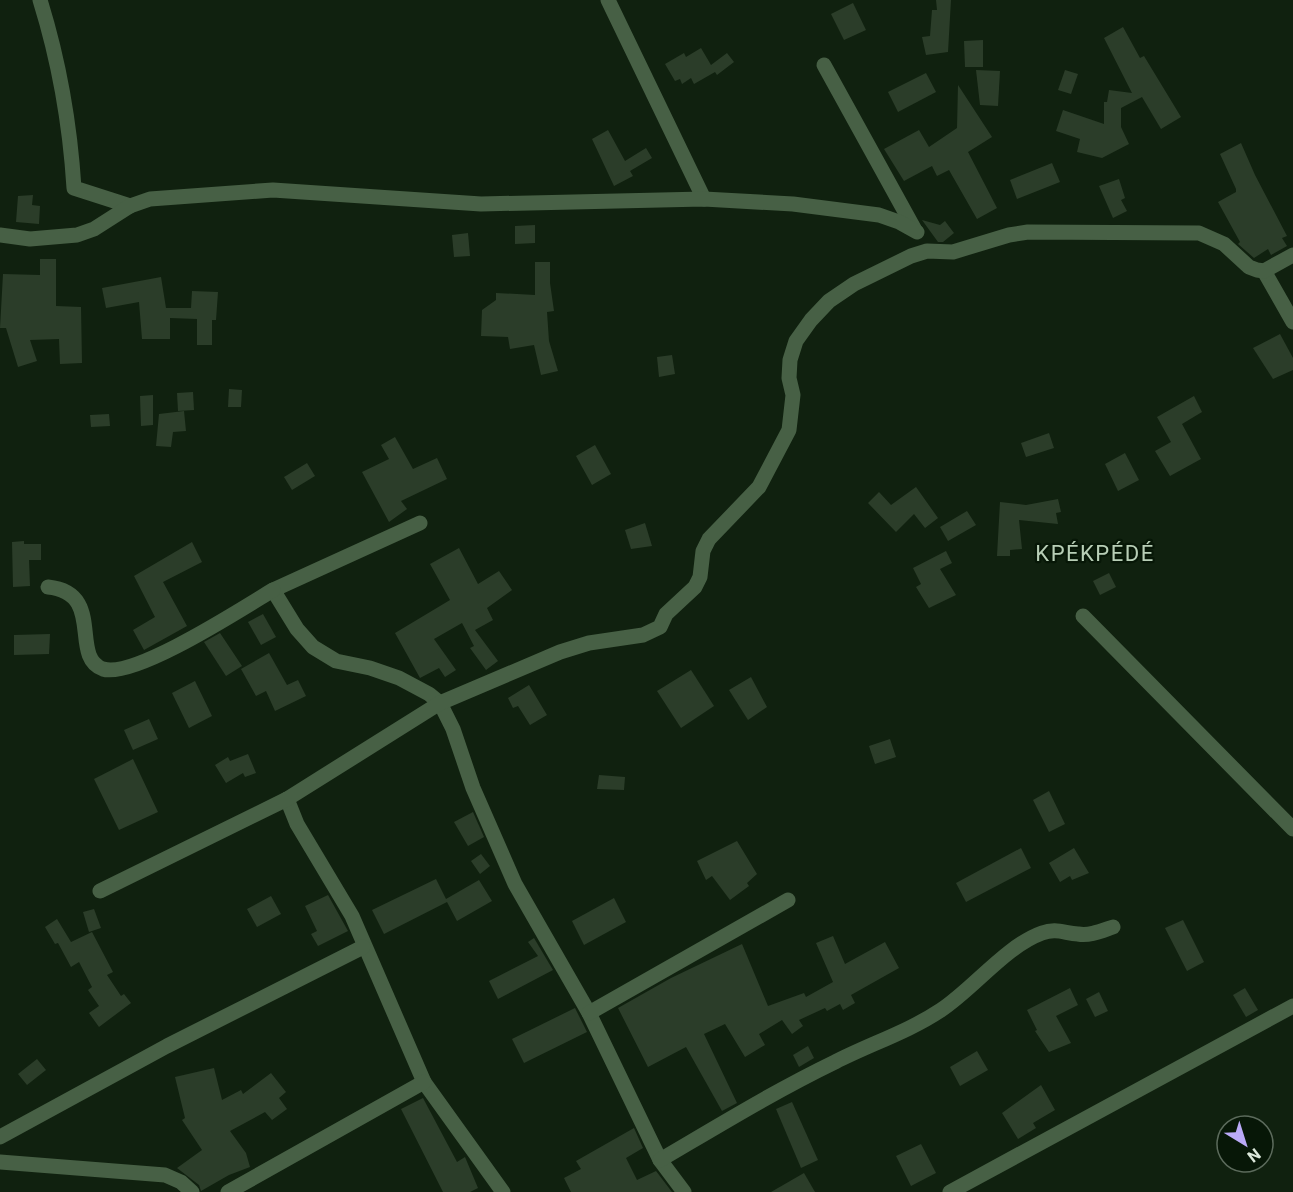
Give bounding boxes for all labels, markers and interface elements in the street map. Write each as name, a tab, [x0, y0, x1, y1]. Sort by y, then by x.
district label: KPÉKPÉDÉ	[1035, 541, 1155, 566]
north arrow	[1215, 1114, 1275, 1174]
text: N	[1244, 1144, 1264, 1166]

